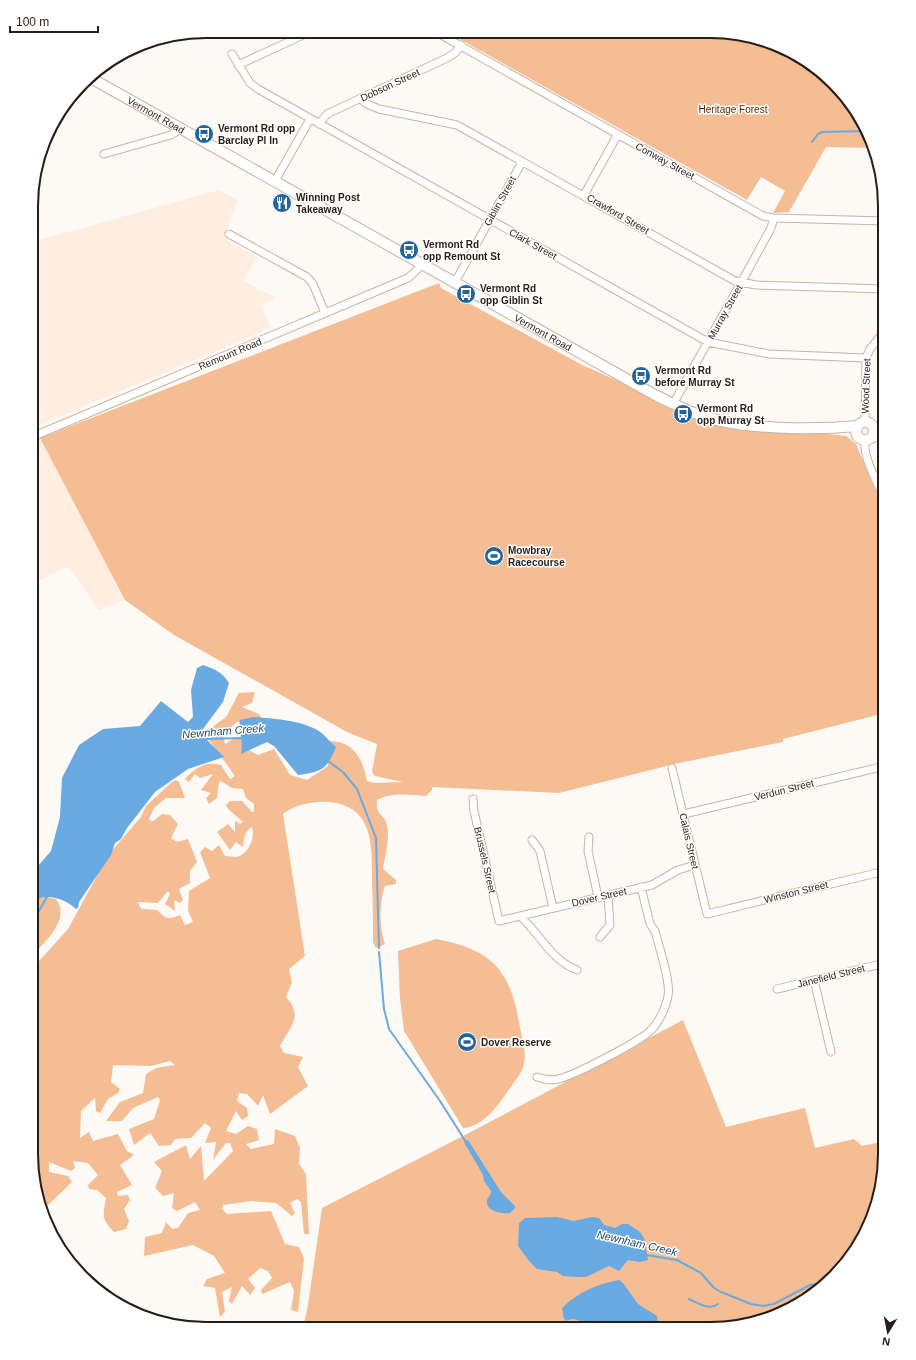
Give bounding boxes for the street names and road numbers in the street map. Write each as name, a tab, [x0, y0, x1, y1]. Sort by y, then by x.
street label: Dobson Street	[359, 66, 421, 103]
street label: Vermont Road	[126, 94, 187, 135]
street label: Conway Street	[634, 140, 697, 182]
street label: Giblin Street	[482, 174, 518, 228]
street label: Crawford Street	[585, 192, 651, 236]
street label: Clark Street	[507, 226, 559, 262]
street label: Murray Street	[706, 283, 745, 341]
street label: Vermont Road	[513, 312, 574, 353]
street label: Remount Road	[197, 336, 263, 372]
street label: Wood Street	[860, 358, 872, 414]
street label: Verdun Street	[753, 777, 815, 803]
street label: Calais Street	[677, 812, 701, 870]
street label: Brussels Street	[472, 826, 498, 894]
street label: Winston Street	[763, 879, 829, 905]
street label: Dover Street	[570, 885, 628, 909]
street label: Janefield Street	[796, 962, 866, 990]

